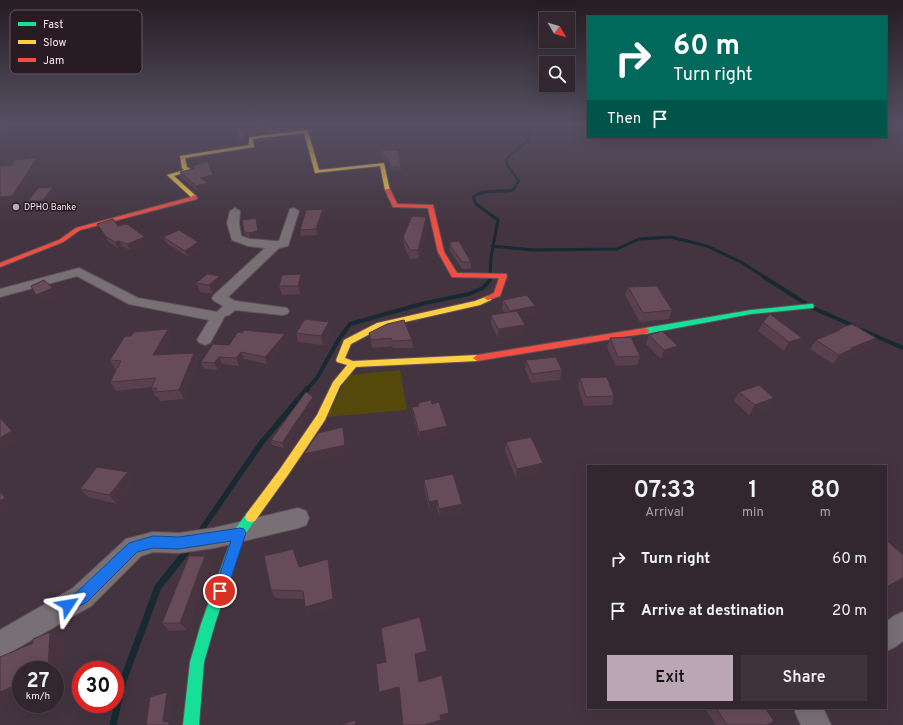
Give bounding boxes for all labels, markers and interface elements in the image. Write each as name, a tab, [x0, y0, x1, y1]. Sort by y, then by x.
legend	[10, 10, 142, 74]
north arrow	[539, 12, 575, 48]
map controls	[539, 12, 575, 92]
text: Fast	[43, 18, 63, 32]
text: 60 m	[673, 29, 740, 65]
icon: right	[607, 32, 659, 84]
text: Slow	[43, 36, 66, 50]
text: Jam	[43, 54, 64, 68]
button: search	[539, 56, 575, 92]
text: Turn right	[673, 64, 753, 87]
icon: arrive	[649, 108, 671, 130]
text: Then	[607, 110, 641, 129]
marker: DPHO Banke	[11, 202, 21, 212]
place label: DPHO Banke	[24, 202, 76, 213]
text: 07:33	[633, 476, 696, 506]
text: 1	[748, 476, 758, 506]
text: 80	[810, 476, 840, 506]
text: Arrival	[645, 505, 684, 521]
text: min	[742, 505, 764, 521]
text: m	[820, 505, 831, 521]
icon: right	[607, 548, 629, 570]
text: Turn right	[641, 550, 710, 569]
text: 60 m	[832, 550, 867, 569]
pin	[203, 574, 237, 608]
icon: arrive	[209, 580, 231, 602]
position arrow	[47, 584, 89, 626]
icon: arrive	[607, 600, 629, 622]
text: Arrive at destination	[641, 602, 784, 621]
text: 20 m	[832, 602, 867, 621]
button: Exit	[607, 655, 733, 701]
button: Share	[741, 655, 867, 701]
speed limit sign: 30	[72, 661, 124, 713]
text: 27	[27, 669, 49, 695]
text: km/h	[26, 690, 50, 703]

